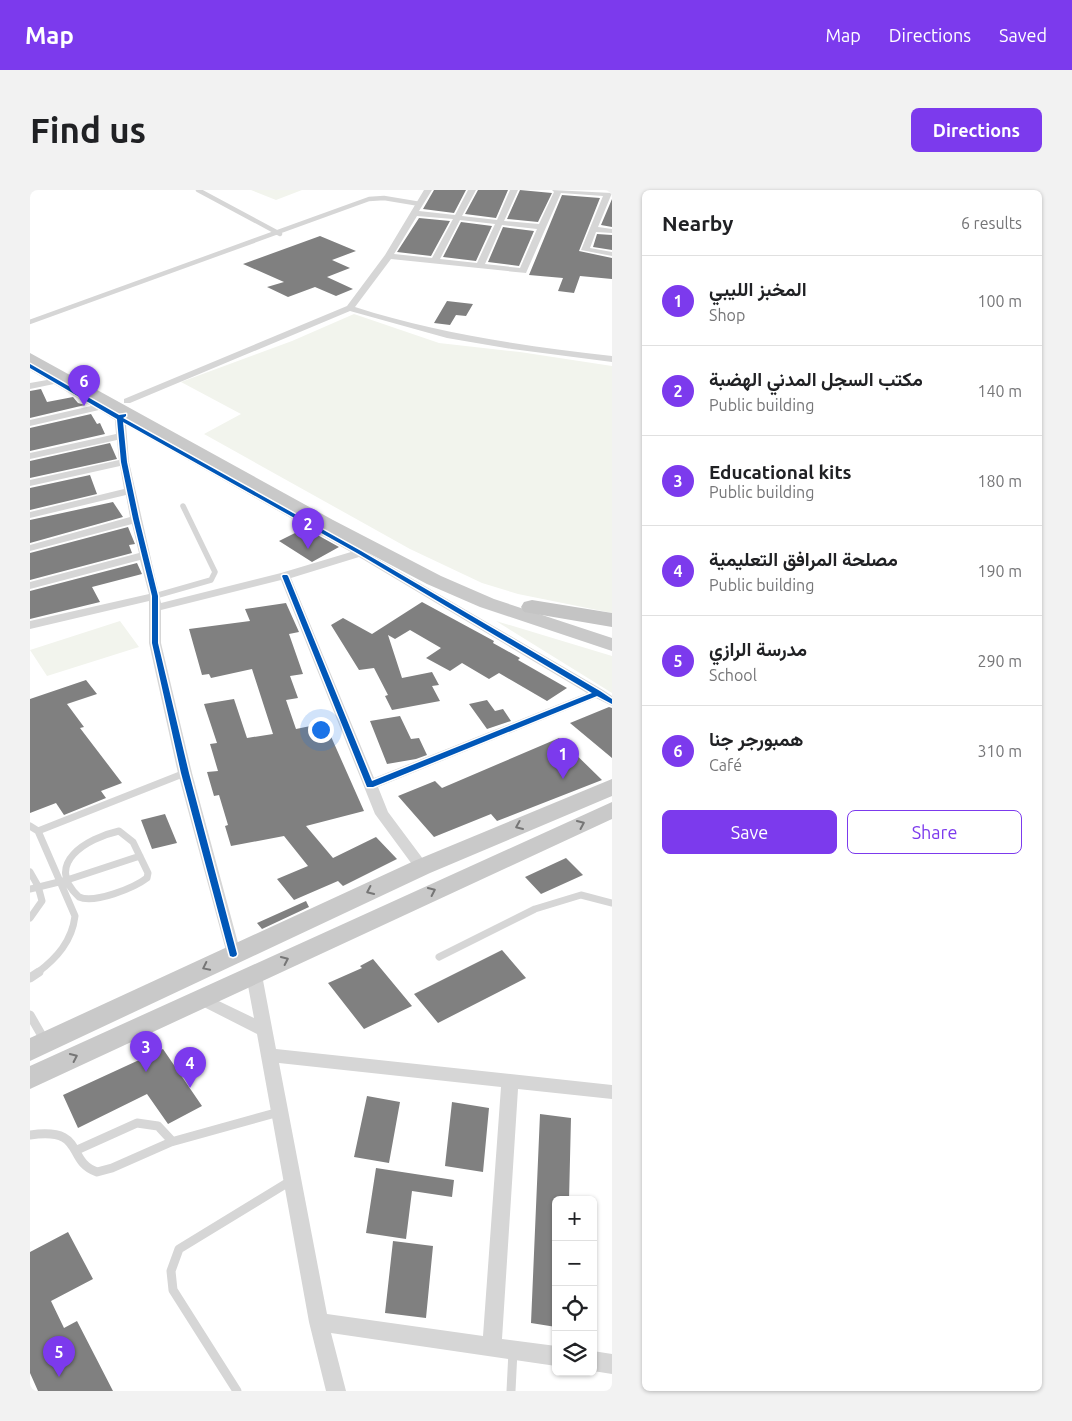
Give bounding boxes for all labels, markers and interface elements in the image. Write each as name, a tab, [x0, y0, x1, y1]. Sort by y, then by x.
text: Map	[25, 22, 74, 49]
text: Map	[825, 25, 861, 45]
text: Directions	[889, 25, 971, 45]
text: Saved	[999, 25, 1047, 45]
button: Directions	[911, 108, 1042, 152]
text: Find us	[30, 110, 146, 150]
text: Nearby	[662, 211, 733, 235]
text: 6 results	[961, 214, 1022, 232]
text: المخبز الليبي	[709, 278, 807, 300]
text: 1	[673, 292, 683, 310]
text: 100 m	[977, 292, 1022, 310]
text: Shop	[709, 306, 745, 324]
pin: 6	[68, 365, 100, 406]
text: مكتب السجل المدني الهضبة	[709, 368, 923, 390]
text: 2	[673, 382, 683, 400]
text: 140 m	[977, 382, 1022, 400]
text: Public building	[709, 396, 814, 414]
text: Educational kits	[709, 461, 852, 483]
text: 3	[673, 472, 683, 490]
text: 180 m	[977, 472, 1022, 490]
text: Public building	[709, 483, 814, 501]
pin: 2	[292, 508, 324, 549]
text: مصلحة المرافق التعليمية	[709, 548, 898, 570]
text: 4	[673, 562, 683, 580]
text: 190 m	[977, 562, 1022, 580]
text: Public building	[709, 576, 814, 594]
text: مدرسة الرازي	[709, 638, 807, 660]
text: 5	[673, 652, 683, 670]
text: 290 m	[977, 652, 1022, 670]
text: School	[709, 666, 757, 684]
your location	[308, 717, 334, 743]
text: همبورجر جنا	[709, 728, 803, 750]
pin: 1	[547, 738, 579, 779]
text: 6	[673, 742, 683, 760]
text: 310 m	[977, 742, 1022, 760]
text: Café	[709, 756, 742, 774]
button: Save	[662, 810, 837, 854]
button: Share	[847, 810, 1022, 854]
one-way arrow	[576, 819, 585, 830]
one-way arrow	[515, 820, 524, 830]
one-way arrow	[366, 885, 375, 895]
one-way arrow	[427, 887, 436, 897]
one-way arrow	[280, 956, 289, 966]
one-way arrow	[203, 960, 212, 970]
pin: 3	[130, 1031, 162, 1072]
pin: 4	[174, 1047, 206, 1088]
one-way arrow	[69, 1053, 78, 1064]
map controls	[552, 1196, 597, 1376]
button: +	[552, 1196, 597, 1241]
button: −	[552, 1241, 597, 1286]
button: locate	[552, 1286, 597, 1331]
button: layers	[552, 1331, 597, 1376]
pin: 5	[43, 1336, 75, 1377]

